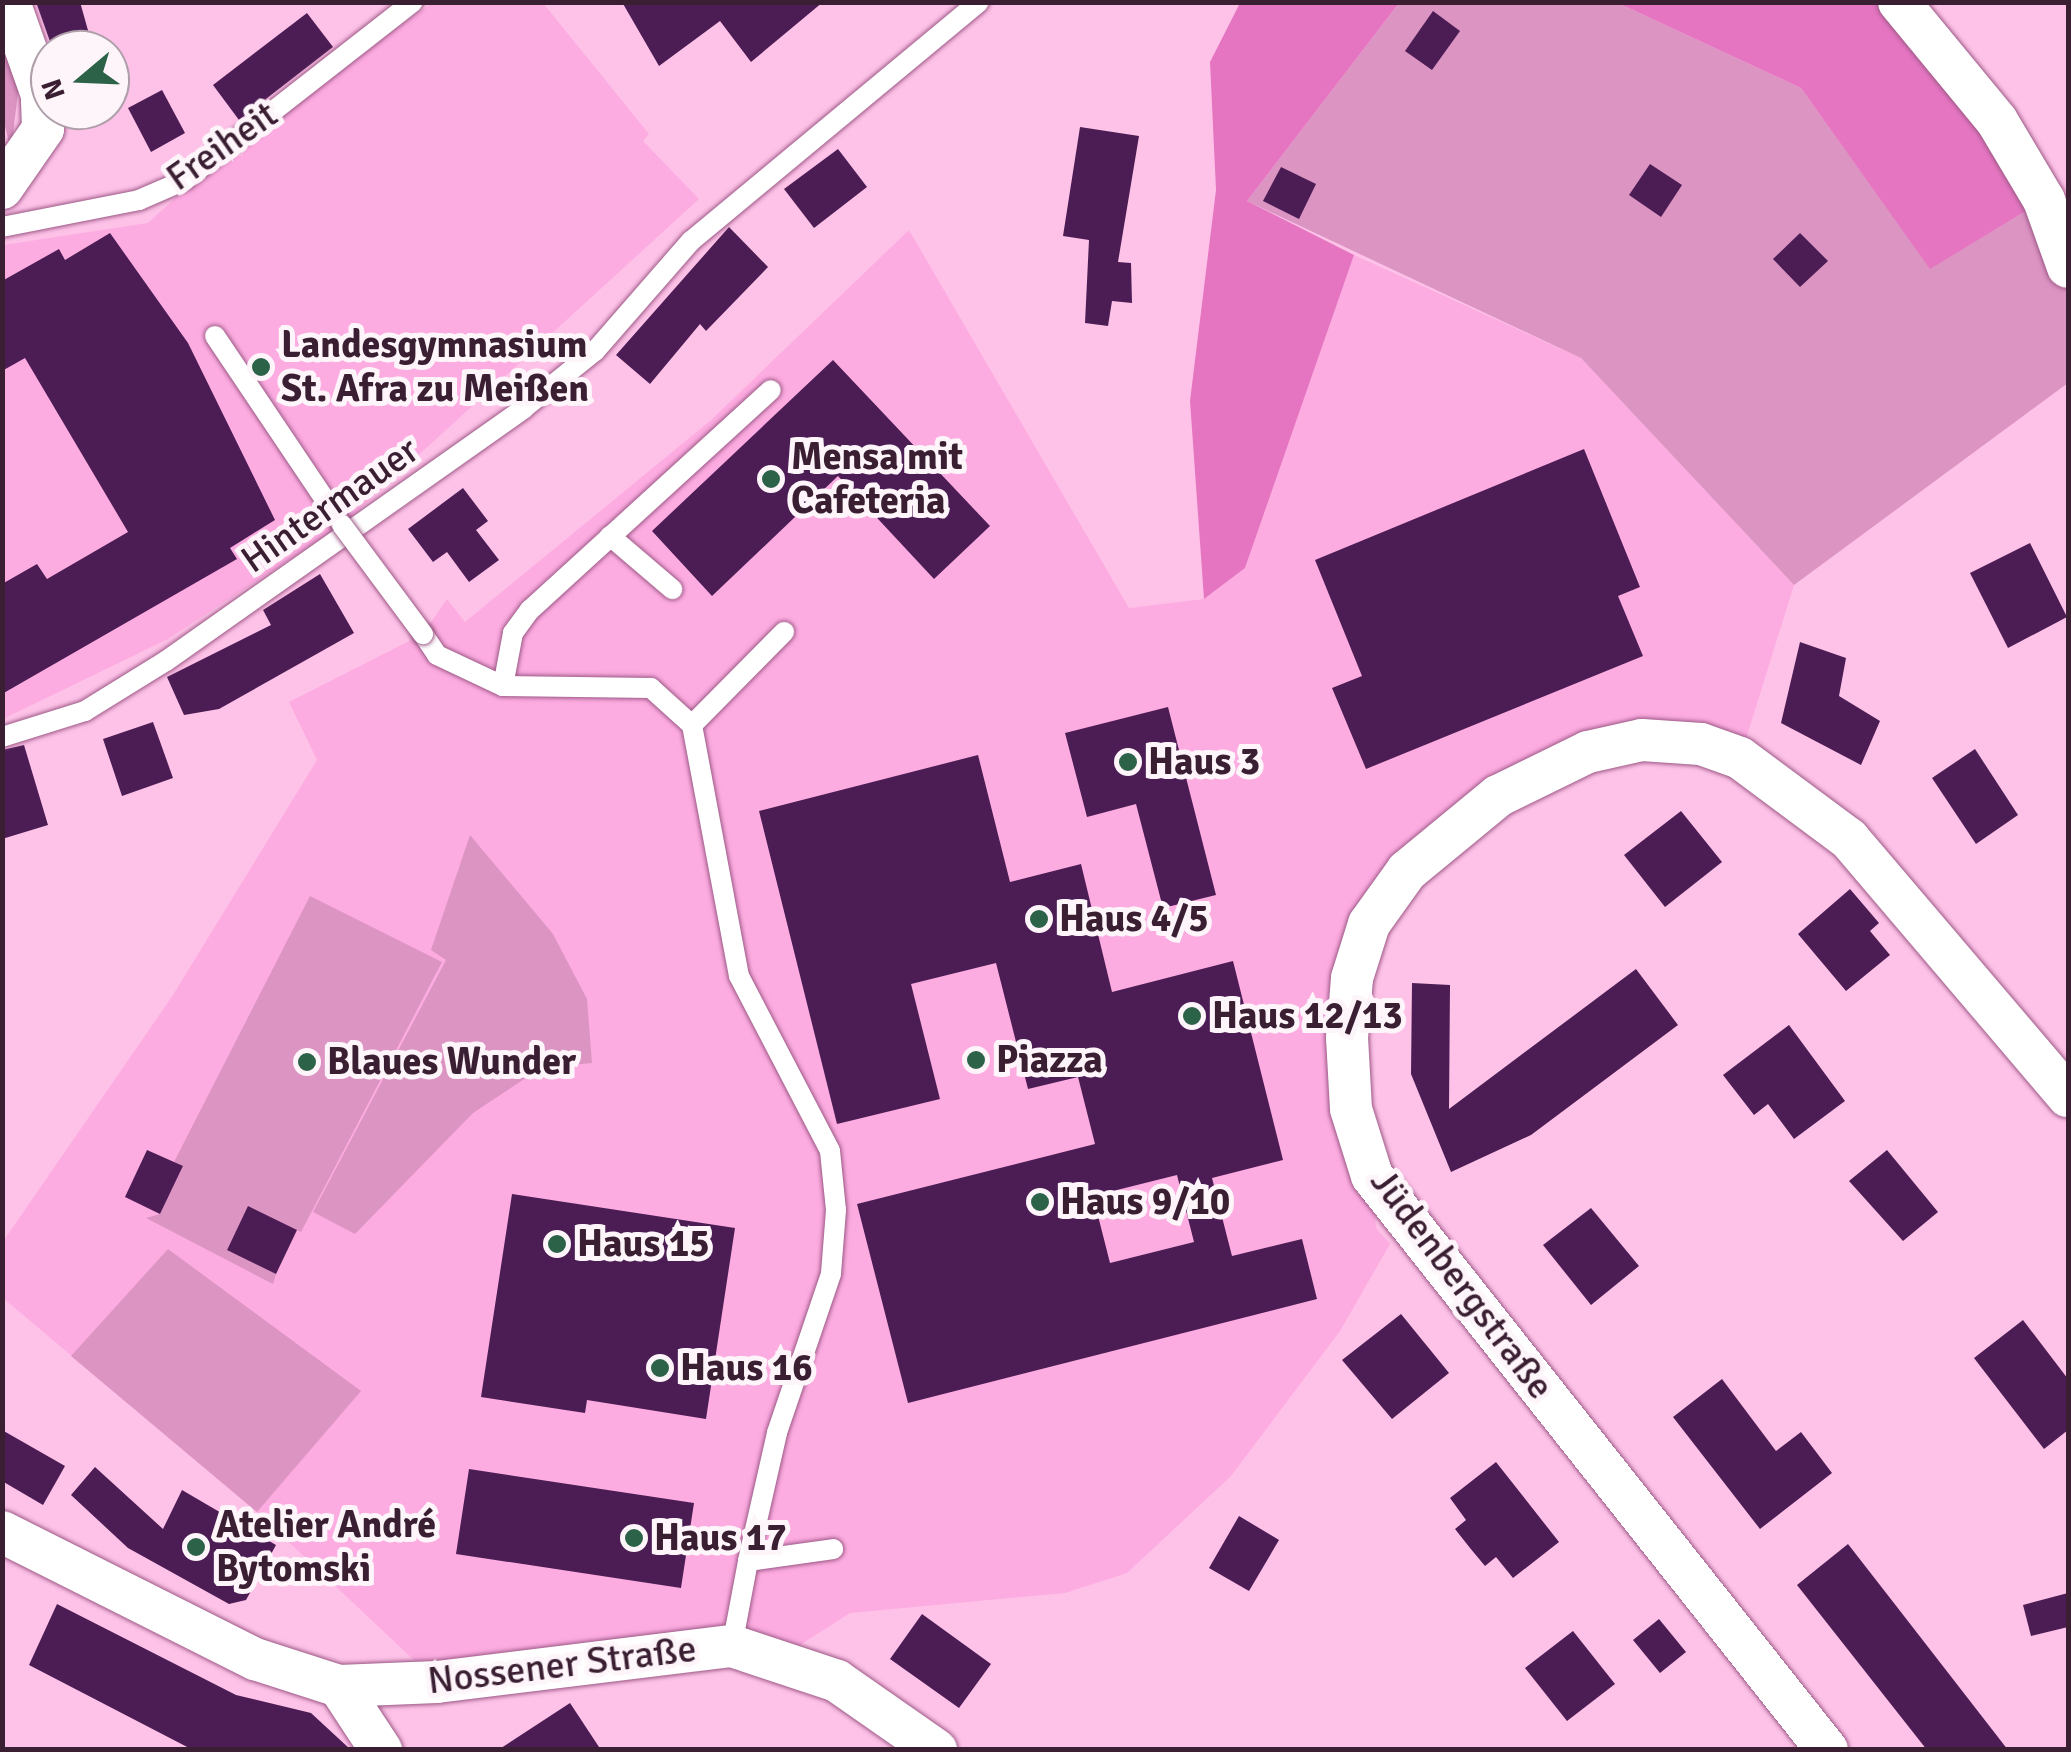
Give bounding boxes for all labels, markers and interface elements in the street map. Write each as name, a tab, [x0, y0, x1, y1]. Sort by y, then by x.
north arrow	[30, 30, 130, 130]
text: N	[34, 74, 73, 104]
street label: Freiheit	[158, 92, 286, 200]
place label: Landesgymnasium St. Afra zu Meißen	[281, 322, 589, 412]
marker: Landesgymnasium St. Afra zu Meißen	[250, 356, 272, 378]
street label: Hintermauer	[233, 427, 427, 583]
place label: Mensa mit Cafeteria	[791, 434, 963, 524]
marker: Mensa mit Cafeteria	[760, 468, 782, 490]
place label: Haus 3	[1148, 739, 1260, 785]
marker: Haus 3	[1117, 751, 1139, 773]
place label: Haus 4/5	[1059, 896, 1209, 942]
marker: Haus 4/5	[1028, 908, 1050, 930]
place label: Haus 12/13	[1212, 993, 1403, 1039]
marker: Haus 12/13	[1181, 1005, 1203, 1027]
place label: Piazza	[996, 1037, 1103, 1083]
place label: Blaues Wunder	[327, 1039, 576, 1085]
marker: Piazza	[965, 1049, 987, 1071]
marker: Blaues Wunder	[296, 1051, 318, 1073]
street label: Jüdenbergstraße	[1361, 1160, 1563, 1408]
place label: Haus 9/10	[1060, 1179, 1230, 1225]
marker: Haus 9/10	[1029, 1191, 1051, 1213]
place label: Haus 15	[577, 1221, 710, 1267]
marker: Haus 15	[546, 1233, 568, 1255]
place label: Haus 16	[680, 1345, 813, 1391]
marker: Haus 16	[649, 1357, 671, 1379]
place label: Atelier André Bytomski	[216, 1502, 436, 1592]
place label: Haus 17	[654, 1515, 787, 1561]
marker: Haus 17	[623, 1527, 645, 1549]
marker: Atelier André Bytomski	[185, 1536, 207, 1558]
street label: Nossener Straße	[425, 1626, 699, 1704]

